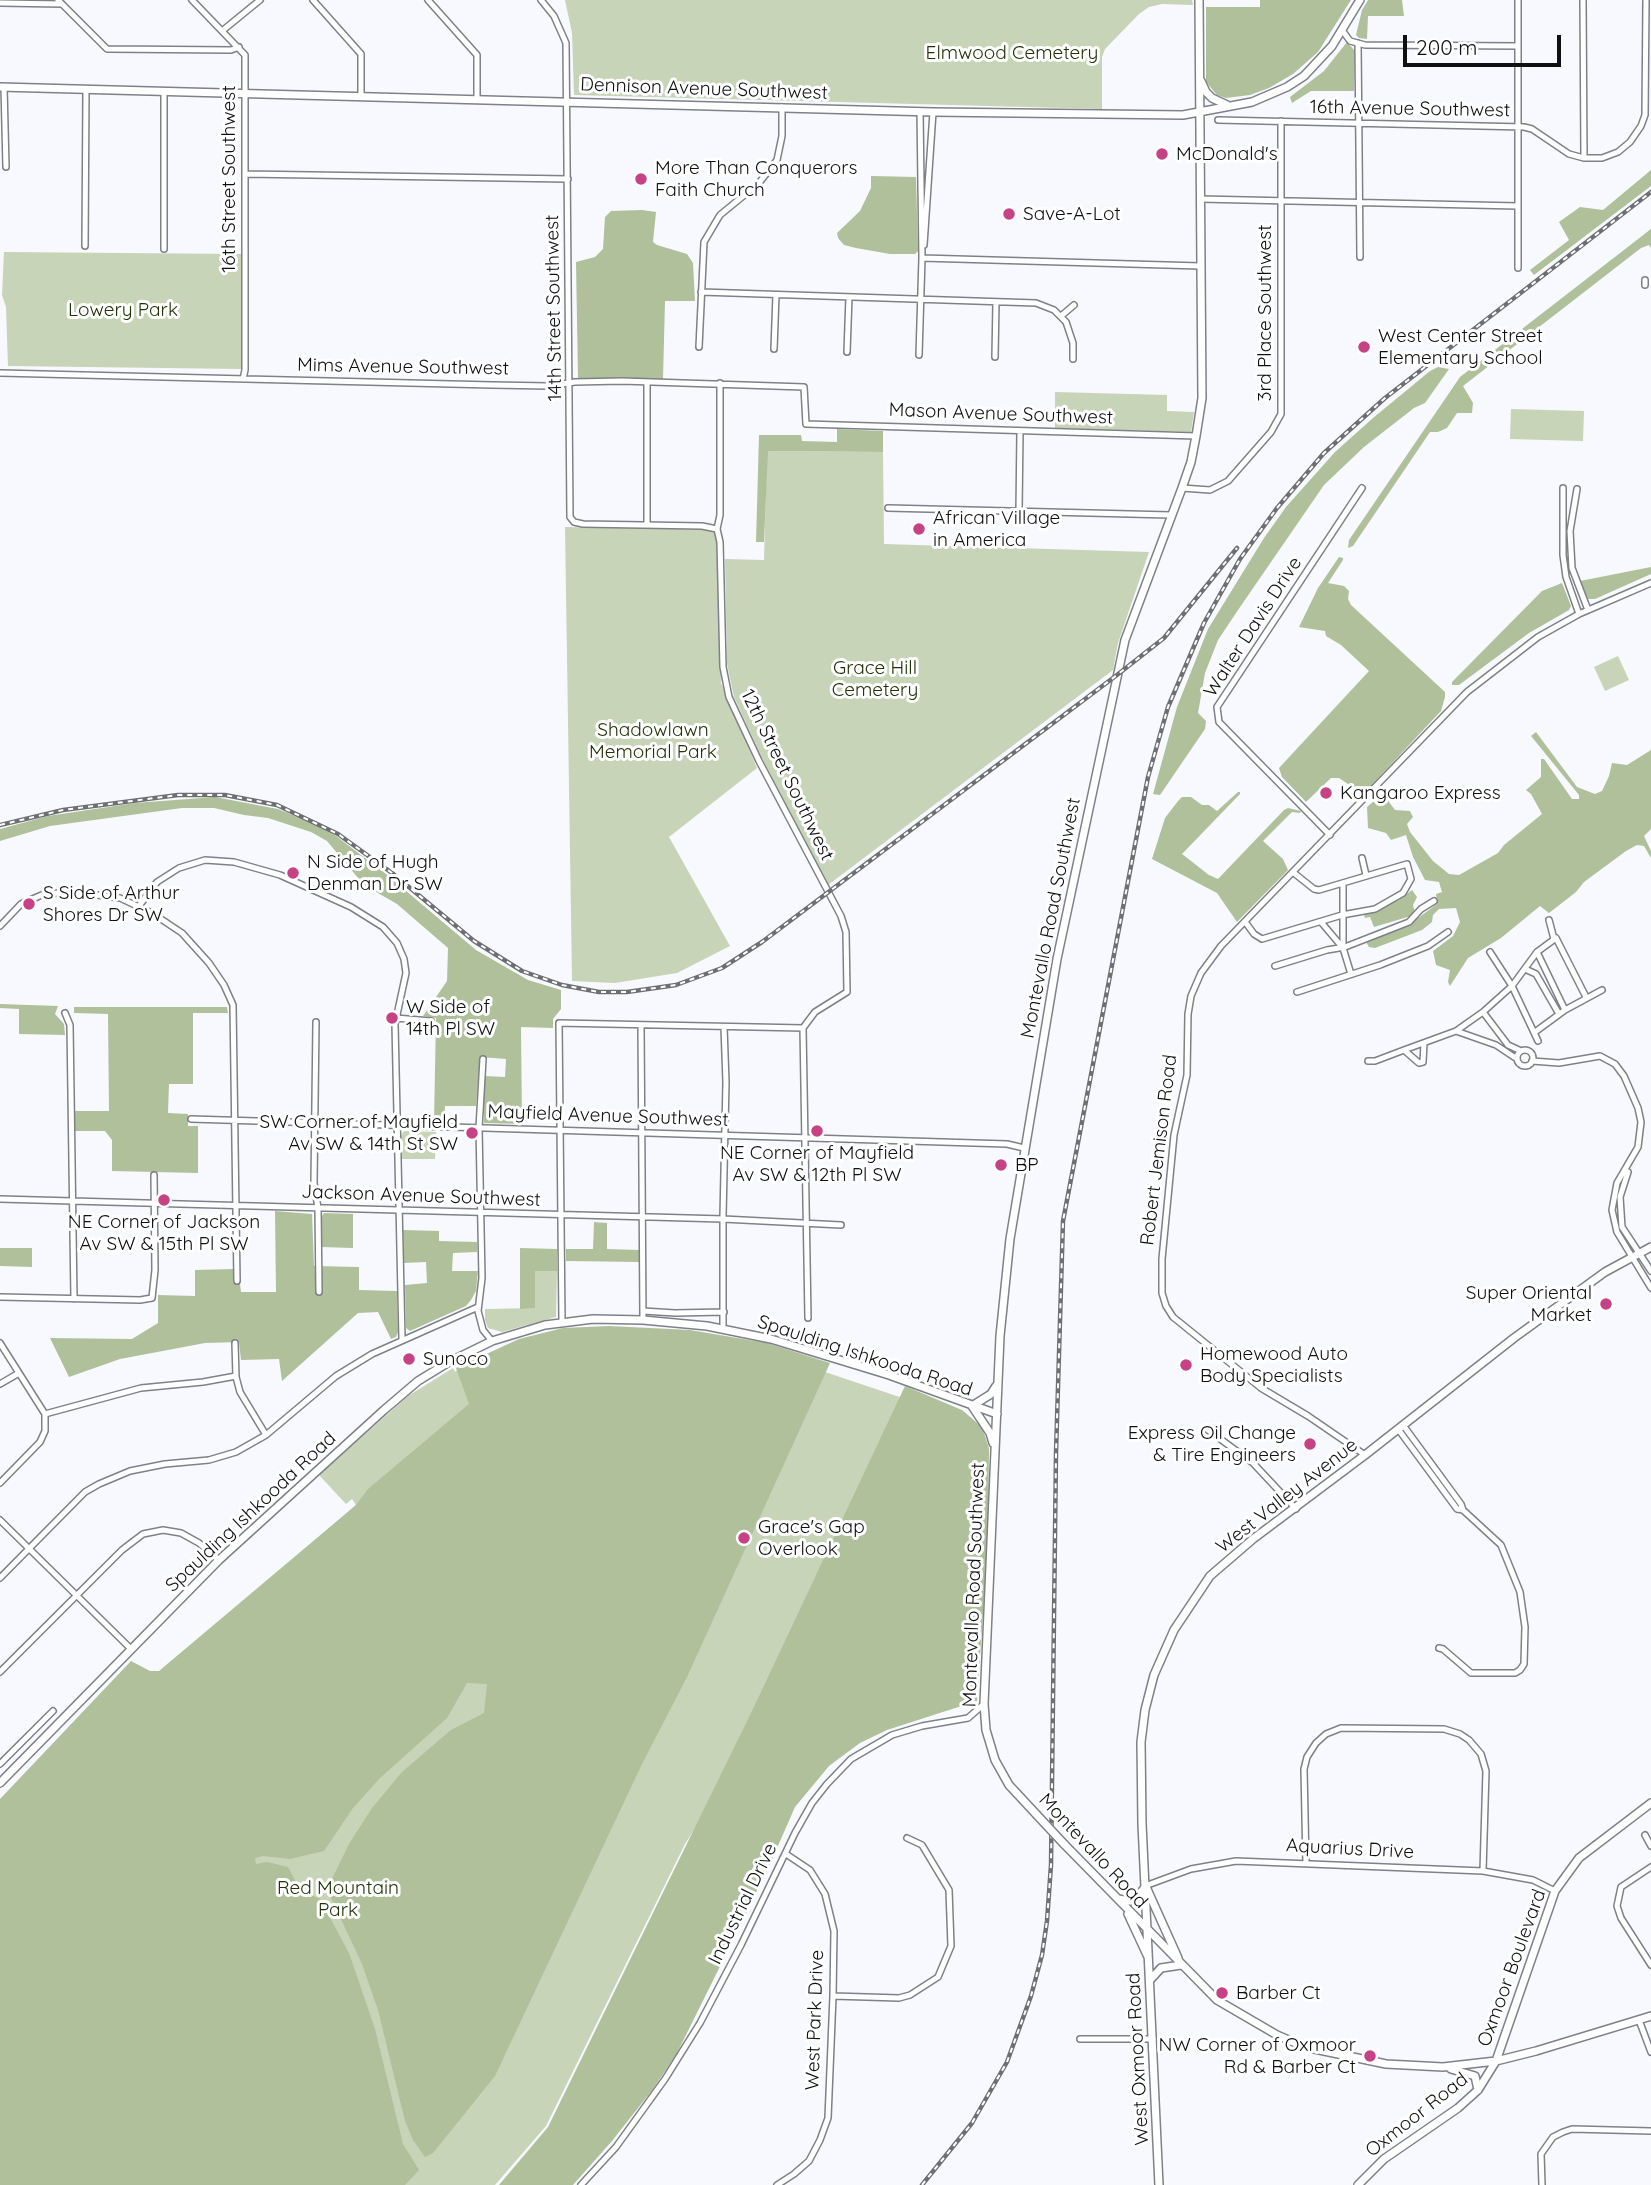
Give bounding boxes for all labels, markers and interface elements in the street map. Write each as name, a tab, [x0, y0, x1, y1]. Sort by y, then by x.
scale bar	[1406, 21, 1564, 65]
text: 200 m	[1416, 34, 1478, 60]
park label: Elmwood Cemetery	[926, 42, 1098, 64]
street label: Dennison Avenue Southwest	[580, 73, 828, 105]
street label: 16th Street Southwest	[218, 85, 240, 273]
street label: 16th Avenue Southwest	[1310, 96, 1510, 122]
place label: McDonald's	[1176, 143, 1278, 165]
marker: McDonald's	[1154, 146, 1170, 162]
place label: More Than Conquerors Faith Church	[655, 157, 857, 201]
marker: More Than Conquerors Faith Church	[633, 171, 649, 187]
place label: Save-A-Lot	[1023, 203, 1121, 225]
marker: Save-A-Lot	[1001, 206, 1017, 222]
street label: 14th Street Southwest	[541, 214, 567, 402]
street label: 3rd Place Southwest	[1254, 224, 1276, 402]
park label: Lowery Park	[68, 299, 178, 321]
place label: West Center Street Elementary School	[1378, 325, 1543, 369]
marker: West Center Street Elementary School	[1356, 339, 1372, 355]
street label: Mims Avenue Southwest	[297, 354, 509, 380]
street label: Mason Avenue Southwest	[888, 399, 1114, 429]
place label: African Village in America	[933, 507, 1060, 551]
marker: African Village in America	[911, 521, 927, 537]
street label: Walter Davis Drive	[1199, 553, 1307, 701]
park label: Grace Hill Cemetery	[832, 657, 918, 701]
street label: 12th Street Southwest	[736, 686, 838, 864]
park label: Shadowlawn Memorial Park	[589, 719, 717, 763]
place label: Kangaroo Express	[1340, 782, 1501, 804]
marker: Kangaroo Express	[1318, 785, 1334, 801]
street label: Montevallo Road Southwest	[1016, 796, 1086, 1040]
place label: N Side of Hugh Denman Dr SW	[307, 851, 443, 895]
marker: N Side of Hugh Denman Dr SW	[285, 865, 301, 881]
place label: S Side of Arthur Shores Dr SW	[43, 882, 180, 926]
marker: S Side of Arthur Shores Dr SW	[21, 896, 37, 912]
place label: W Side of 14th Pl SW	[406, 996, 495, 1040]
marker: W Side of 14th Pl SW	[384, 1010, 400, 1026]
street label: Robert Jemison Road	[1136, 1053, 1182, 1247]
street label: Mayfield Avenue Southwest	[487, 1100, 729, 1132]
place label: SW Corner of Mayfield Av SW & 14th St SW	[260, 1111, 458, 1155]
marker: NE Corner of Mayfield Av SW & 12th Pl SW	[809, 1123, 825, 1139]
marker: SW Corner of Mayfield Av SW & 14th St SW	[464, 1125, 480, 1141]
place label: NE Corner of Mayfield Av SW & 12th Pl SW	[720, 1142, 914, 1186]
place label: BP	[1015, 1154, 1039, 1176]
marker: BP	[993, 1157, 1009, 1173]
street label: Jackson Avenue Southwest	[301, 1180, 541, 1212]
marker: NE Corner of Jackson Av SW & 15th Pl SW	[156, 1192, 172, 1208]
place label: NE Corner of Jackson Av SW & 15th Pl SW	[68, 1211, 260, 1255]
place label: Super Oriental Market	[1466, 1282, 1592, 1326]
marker: Super Oriental Market	[1598, 1296, 1614, 1312]
street label: Spaulding Ishkooda Road	[755, 1310, 975, 1402]
place label: Homewood Auto Body Specialists	[1200, 1343, 1348, 1387]
place label: Sunoco	[423, 1348, 488, 1370]
marker: Sunoco	[401, 1351, 417, 1367]
marker: Homewood Auto Body Specialists	[1178, 1357, 1194, 1373]
place label: Express Oil Change & Tire Engineers	[1128, 1422, 1296, 1466]
street label: Spaulding Ishkooda Road	[161, 1427, 341, 1597]
street label: West Valley Avenue	[1212, 1434, 1362, 1558]
marker: Express Oil Change & Tire Engineers	[1302, 1436, 1318, 1452]
street label: Montevallo Road Southwest	[958, 1462, 990, 1708]
place label: Grace's Gap Overlook	[758, 1516, 865, 1560]
marker: Grace's Gap Overlook	[736, 1530, 752, 1546]
street label: Montevallo Road	[1034, 1789, 1152, 1913]
street label: Aquarius Drive	[1285, 1834, 1415, 1864]
street label: Industrial Drive	[704, 1840, 782, 1968]
park label: Red Mountain Park	[277, 1877, 399, 1921]
street label: Oxmoor Boulevard	[1473, 1886, 1551, 2050]
street label: West Park Drive	[801, 1949, 829, 2091]
street label: West Oxmoor Road	[1122, 1972, 1154, 2146]
place label: Barber Ct	[1236, 1982, 1321, 2004]
marker: Barber Ct	[1214, 1985, 1230, 2001]
place label: NW Corner of Oxmoor Rd & Barber Ct	[1159, 2034, 1356, 2078]
marker: NW Corner of Oxmoor Rd & Barber Ct	[1362, 2048, 1378, 2064]
street label: Oxmoor Road	[1361, 2068, 1473, 2162]

